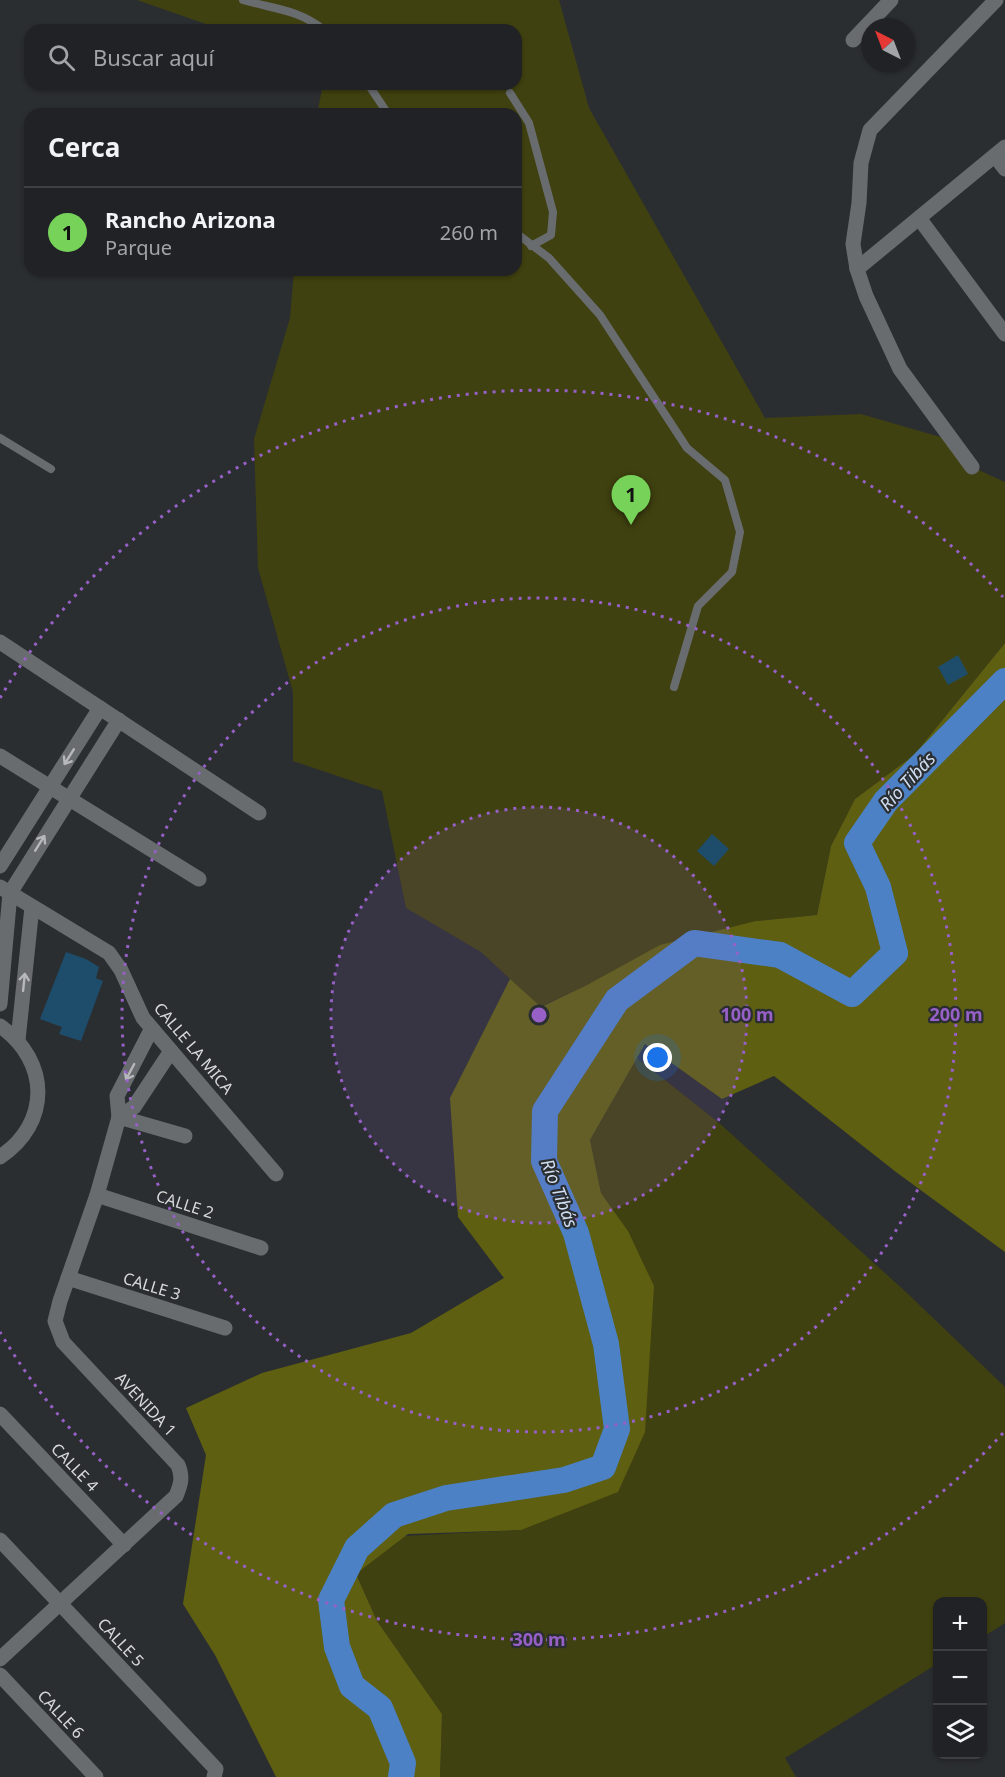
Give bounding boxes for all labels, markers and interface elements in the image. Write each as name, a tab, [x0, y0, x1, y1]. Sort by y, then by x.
north arrow	[861, 18, 915, 72]
search box	[24, 24, 522, 90]
icon: search	[45, 41, 78, 74]
text: Buscar aquí	[93, 42, 214, 72]
text: Cerca	[48, 129, 120, 165]
text: Rancho Arizona	[105, 204, 276, 234]
text: 1	[62, 219, 73, 246]
text: 260 m	[440, 219, 498, 246]
text: Parque	[105, 234, 172, 261]
pin: 1	[612, 476, 650, 525]
water label: Río Tibás	[874, 746, 940, 815]
one-way arrow	[62, 748, 74, 765]
one-way arrow	[35, 835, 47, 852]
one-way arrow	[19, 972, 30, 992]
street label: CALLE LA MICA	[149, 998, 239, 1099]
text: 100 m	[720, 1002, 774, 1026]
text: 200 m	[929, 1002, 983, 1026]
centre of rings	[529, 1005, 549, 1025]
your location	[643, 1043, 672, 1072]
one-way arrow	[124, 1063, 135, 1081]
water label: Río Tibás	[536, 1155, 584, 1231]
street label: CALLE 2	[153, 1184, 217, 1224]
street label: CALLE 3	[120, 1267, 184, 1305]
street label: AVENIDA 1	[110, 1367, 182, 1441]
street label: CALLE 4	[46, 1438, 104, 1496]
map controls	[933, 1597, 987, 1759]
button: +	[933, 1597, 987, 1651]
street label: CALLE 5	[93, 1613, 149, 1671]
text: 300 m	[512, 1627, 566, 1651]
button: −	[933, 1651, 987, 1705]
street label: CALLE 6	[33, 1685, 89, 1743]
button: layers	[933, 1705, 987, 1759]

